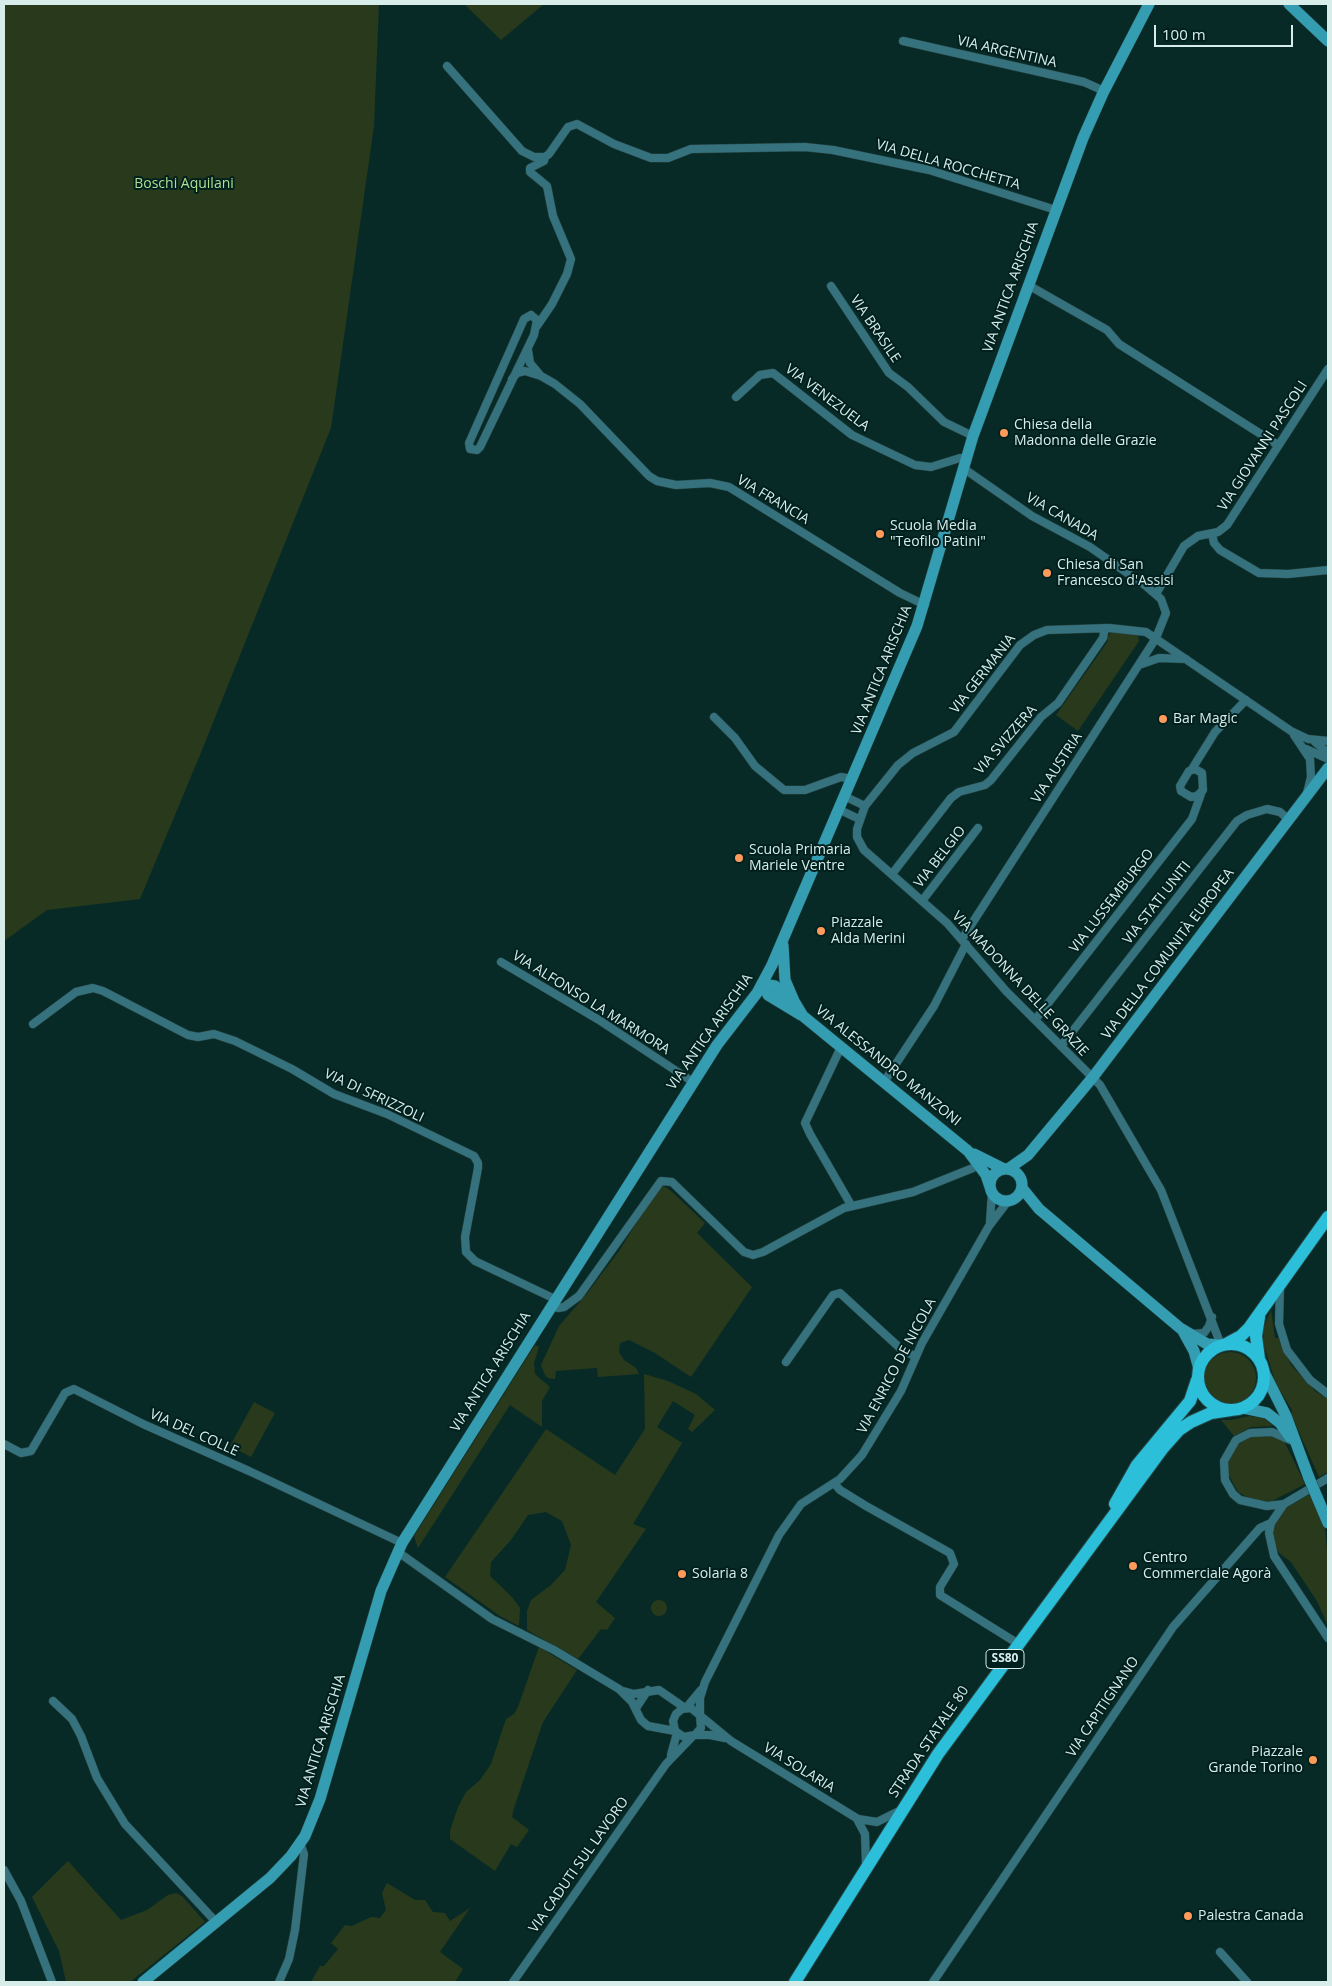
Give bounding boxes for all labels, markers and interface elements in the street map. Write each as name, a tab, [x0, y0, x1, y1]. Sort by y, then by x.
scale bar	[1157, 15, 1296, 47]
text: 100 m	[1162, 24, 1206, 44]
street label: VIA ARGENTINA	[956, 32, 1058, 72]
street label: VIA DELLA ROCCHETTA	[874, 136, 1022, 194]
park label: Boschi Aquilani	[134, 176, 234, 192]
street label: VIA ANTICA ARISCHIA	[979, 219, 1043, 355]
street label: VIA BRASILE	[846, 292, 904, 366]
street label: VIA VENEZUELA	[781, 361, 873, 435]
street label: VIA GIOVANNI PASCOLI	[1215, 378, 1311, 514]
place label: Chiesa della Madonna delle Grazie	[1014, 417, 1157, 450]
marker: Chiesa della Madonna delle Grazie	[998, 427, 1010, 439]
street label: VIA FRANCIA	[734, 472, 812, 528]
street label: VIA CANADA	[1023, 490, 1101, 544]
place label: Scuola Media "Teofilo Patini"	[890, 518, 986, 550]
marker: Scuola Media "Teofilo Patini"	[874, 528, 886, 540]
place label: Chiesa di San Francesco d'Assisi	[1057, 557, 1174, 590]
marker: Chiesa di San Francesco d'Assisi	[1041, 567, 1053, 579]
street label: VIA ANTICA ARISCHIA	[848, 603, 916, 737]
street label: VIA GERMANIA	[947, 631, 1019, 717]
street label: VIA SVIZZERA	[971, 702, 1041, 778]
place label: Bar Magic	[1173, 711, 1237, 727]
marker: Bar Magic	[1157, 713, 1169, 725]
street label: VIA AUSTRIA	[1028, 730, 1086, 806]
street label: VIA BELGIO	[911, 823, 969, 891]
place label: Scuola Primaria Mariele Ventre	[749, 842, 851, 874]
street label: VIA LUSSEMBURGO	[1066, 846, 1158, 956]
marker: Scuola Primaria Mariele Ventre	[733, 852, 745, 864]
street label: VIA STATI UNITI	[1119, 858, 1195, 948]
street label: VIA DELLA COMUNITÀ EUROPEA	[1098, 865, 1238, 1043]
street label: VIA MADONNA DELLE GRAZIE	[948, 908, 1092, 1060]
place label: Piazzale Alda Merini	[831, 915, 905, 948]
marker: Piazzale Alda Merini	[815, 925, 827, 937]
street label: VIA ALFONSO LA MARMORA	[509, 947, 673, 1059]
street label: VIA ANTICA ARISCHIA	[664, 971, 756, 1093]
street label: VIA ALESSANDRO MANZONI	[812, 1002, 964, 1130]
street label: VIA DI SFRIZZOLI	[321, 1066, 427, 1126]
street label: VIA ENRICO DE NICOLA	[854, 1295, 940, 1437]
street label: VIA ANTICA ARISCHIA	[447, 1309, 535, 1435]
street label: VIA DEL COLLE	[147, 1406, 241, 1460]
place label: Centro Commerciale Agorà	[1143, 1550, 1271, 1582]
marker: Centro Commerciale Agorà	[1127, 1560, 1139, 1572]
place label: Solaria 8	[692, 1566, 748, 1582]
marker: Solaria 8	[676, 1568, 688, 1580]
road number: SS80	[986, 1650, 1024, 1668]
street label: VIA CAPITIGNANO	[1063, 1654, 1143, 1760]
street label: VIA ANTICA ARISCHIA	[293, 1673, 349, 1809]
street label: STRADA STATALE 80	[885, 1683, 973, 1801]
street label: VIA SOLARIA	[760, 1739, 838, 1797]
place label: Piazzale Grande Torino	[1208, 1744, 1303, 1776]
marker: Piazzale Grande Torino	[1307, 1754, 1319, 1766]
street label: VIA CADUTI SUL LAVORO	[526, 1794, 632, 1936]
place label: Palestra Canada	[1198, 1908, 1304, 1924]
marker: Palestra Canada	[1182, 1910, 1194, 1922]

